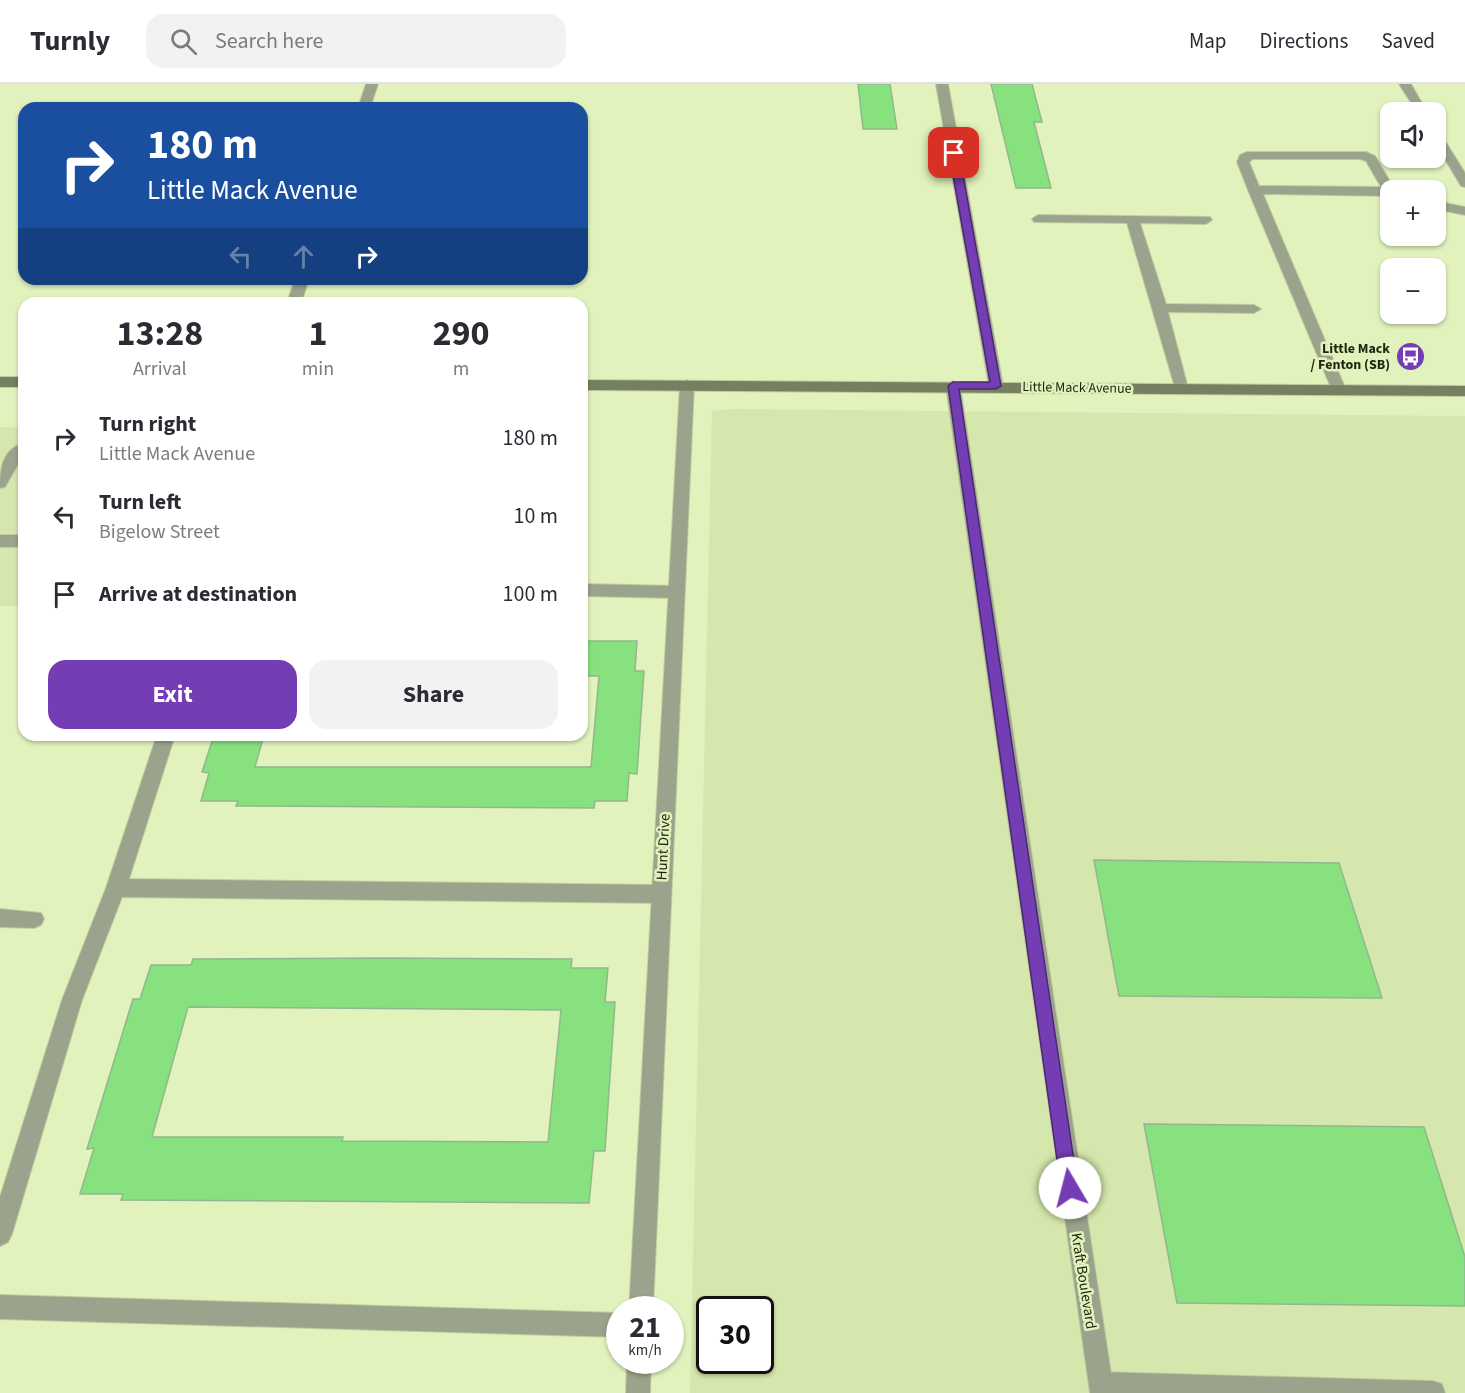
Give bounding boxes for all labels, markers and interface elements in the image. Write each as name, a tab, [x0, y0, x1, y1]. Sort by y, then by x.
search box	[146, 14, 566, 68]
text: Turnly	[30, 21, 110, 61]
icon: search	[167, 25, 200, 58]
text: Search here	[215, 25, 324, 57]
text: Map	[1189, 26, 1227, 56]
text: Directions	[1260, 26, 1348, 56]
text: Saved	[1381, 26, 1435, 56]
map controls	[1380, 102, 1446, 324]
button: sound	[1380, 102, 1446, 168]
text: 180 m	[147, 115, 258, 175]
icon: right	[48, 126, 126, 204]
pin	[928, 127, 979, 178]
icon: arrive	[937, 136, 970, 169]
text: Little Mack Avenue	[147, 171, 358, 210]
button: +	[1380, 180, 1446, 246]
icon: left	[224, 240, 257, 273]
icon: ahead	[287, 240, 320, 273]
icon: right	[350, 240, 383, 273]
button: −	[1380, 258, 1446, 324]
text: 13:28	[116, 308, 203, 359]
text: 1	[308, 308, 327, 359]
text: 290	[433, 308, 490, 359]
place label: Little Mack / Fenton (SB)	[1311, 339, 1390, 375]
bus stop icon: Little Mack / Fenton (SB)	[1395, 340, 1427, 372]
text: Arrival	[133, 355, 187, 383]
text: min	[302, 355, 334, 383]
text: m	[453, 355, 469, 383]
street label: Little Mack Avenue	[1022, 377, 1132, 399]
text: Turn right	[99, 408, 196, 440]
icon: right	[48, 422, 81, 455]
text: 180 m	[503, 422, 558, 454]
text: Little Mack Avenue	[99, 440, 255, 468]
text: Turn left	[99, 486, 181, 518]
icon: left	[48, 500, 81, 533]
text: 10 m	[513, 500, 558, 532]
text: Bigelow Street	[99, 518, 220, 546]
icon: arrive	[48, 578, 81, 611]
text: Arrive at destination	[99, 578, 297, 610]
text: 100 m	[503, 578, 558, 610]
button: Exit	[48, 660, 297, 729]
button: Share	[309, 660, 558, 729]
street label: Hunt Drive	[651, 813, 676, 881]
position arrow	[1038, 1156, 1102, 1220]
street label: Kraft Boulevard	[1066, 1231, 1101, 1331]
speed limit sign: 30	[696, 1296, 774, 1374]
text: 21	[629, 1306, 661, 1349]
text: km/h	[628, 1340, 662, 1361]

